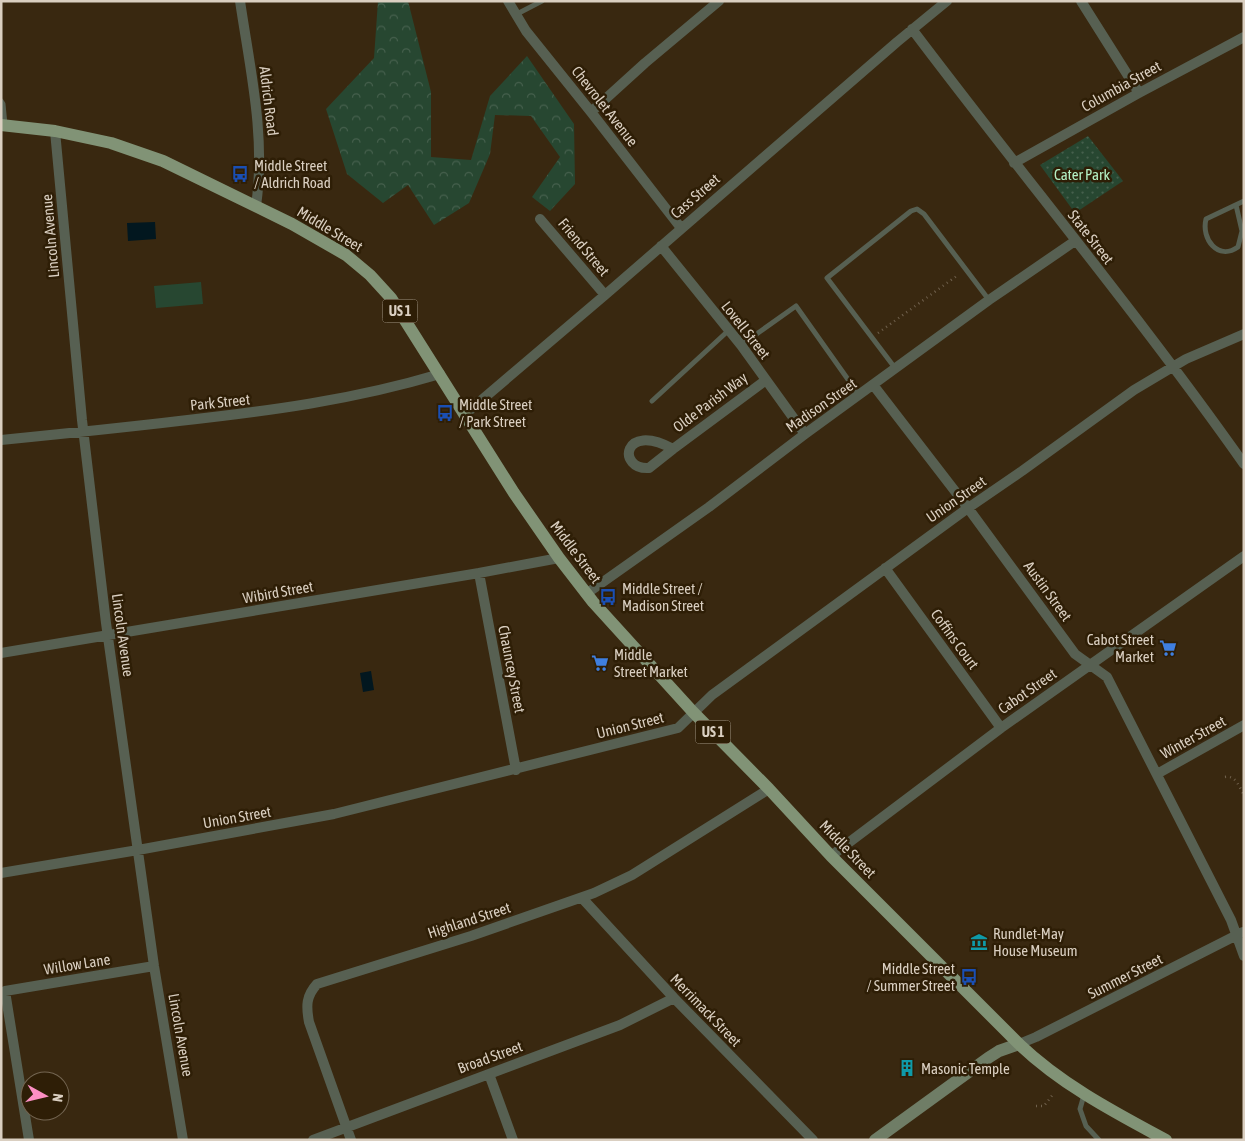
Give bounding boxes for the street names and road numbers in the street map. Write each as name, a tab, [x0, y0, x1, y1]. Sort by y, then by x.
street label: Columbia Street	[1078, 57, 1164, 115]
street label: Chevrolet Avenue	[568, 63, 642, 150]
street label: Aldrich Road	[256, 65, 282, 137]
street label: Cass Street	[667, 170, 723, 222]
street label: Lincoln Avenue	[38, 193, 62, 279]
street label: Middle Street	[294, 203, 366, 255]
street label: State Street	[1065, 207, 1117, 267]
street label: Friend Street	[555, 215, 613, 279]
street label: Lovell Street	[718, 298, 774, 362]
road number: US 1	[382, 300, 418, 322]
street label: Olde Parish Way	[669, 369, 751, 435]
street label: Madison Street	[782, 374, 860, 436]
street label: Park Street	[189, 390, 251, 414]
street label: Union Street	[923, 472, 989, 526]
street label: Middle Street	[547, 518, 605, 586]
street label: Austin Street	[1021, 558, 1075, 624]
street label: Wibird Street	[241, 577, 315, 607]
street label: Lincoln Avenue	[109, 592, 137, 678]
street label: Coffins Court	[928, 606, 982, 672]
street label: Chauncey Street	[495, 624, 529, 714]
street label: Cabot Street	[995, 665, 1059, 717]
street label: Union Street	[595, 708, 665, 742]
street label: Winter Street	[1157, 712, 1229, 762]
road number: US 1	[696, 720, 730, 744]
street label: Union Street	[202, 803, 272, 831]
street label: Middle Street	[816, 817, 880, 881]
street label: Highland Street	[425, 899, 513, 941]
street label: Willow Lane	[43, 950, 112, 978]
street label: Summer Street	[1085, 950, 1165, 1002]
street label: Merrimack Street	[667, 970, 745, 1050]
street label: Lincoln Avenue	[165, 992, 197, 1078]
street label: Broad Street	[455, 1037, 525, 1077]

